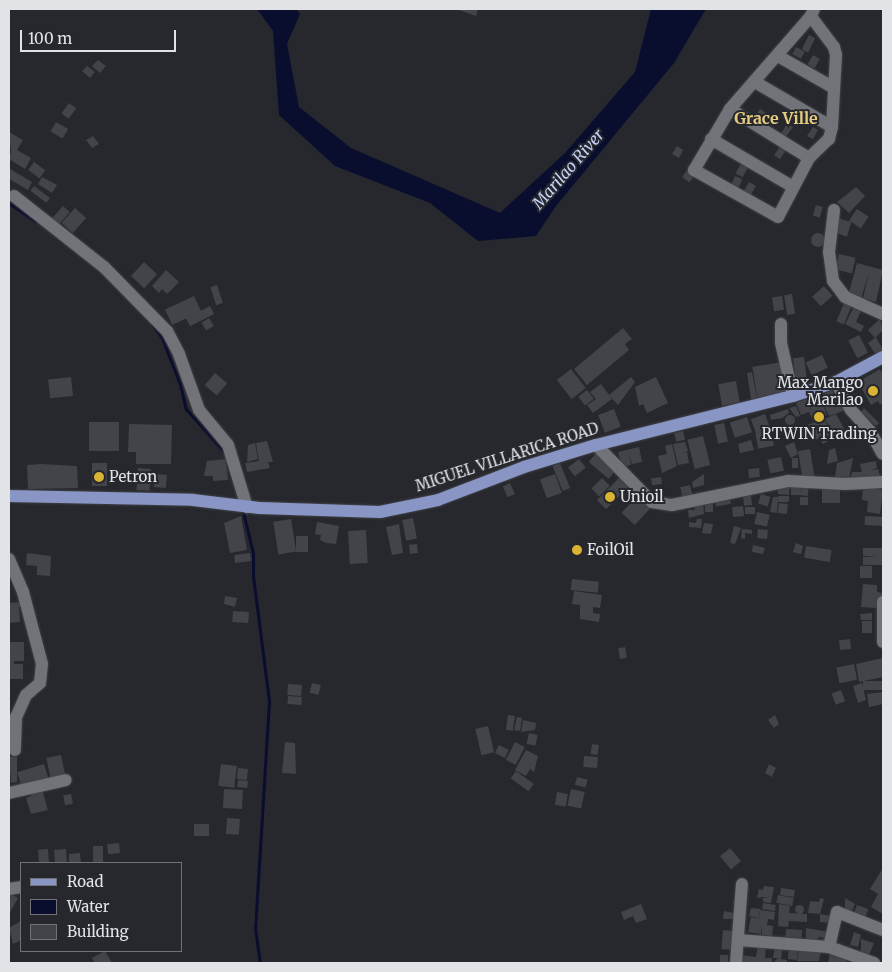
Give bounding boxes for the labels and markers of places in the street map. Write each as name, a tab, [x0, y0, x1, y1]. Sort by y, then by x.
place label: Max Mango Marilao	[777, 373, 863, 408]
marker: Max Mango Marilao	[867, 385, 879, 397]
marker: RTWIN Trading	[813, 411, 825, 423]
place label: RTWIN Trading	[761, 425, 877, 443]
place label: Petron	[109, 468, 157, 486]
marker: Petron	[93, 471, 105, 483]
place label: Unioil	[620, 488, 664, 506]
marker: Unioil	[604, 491, 616, 503]
place label: FoilOil	[587, 541, 634, 559]
marker: FoilOil	[571, 544, 583, 556]

